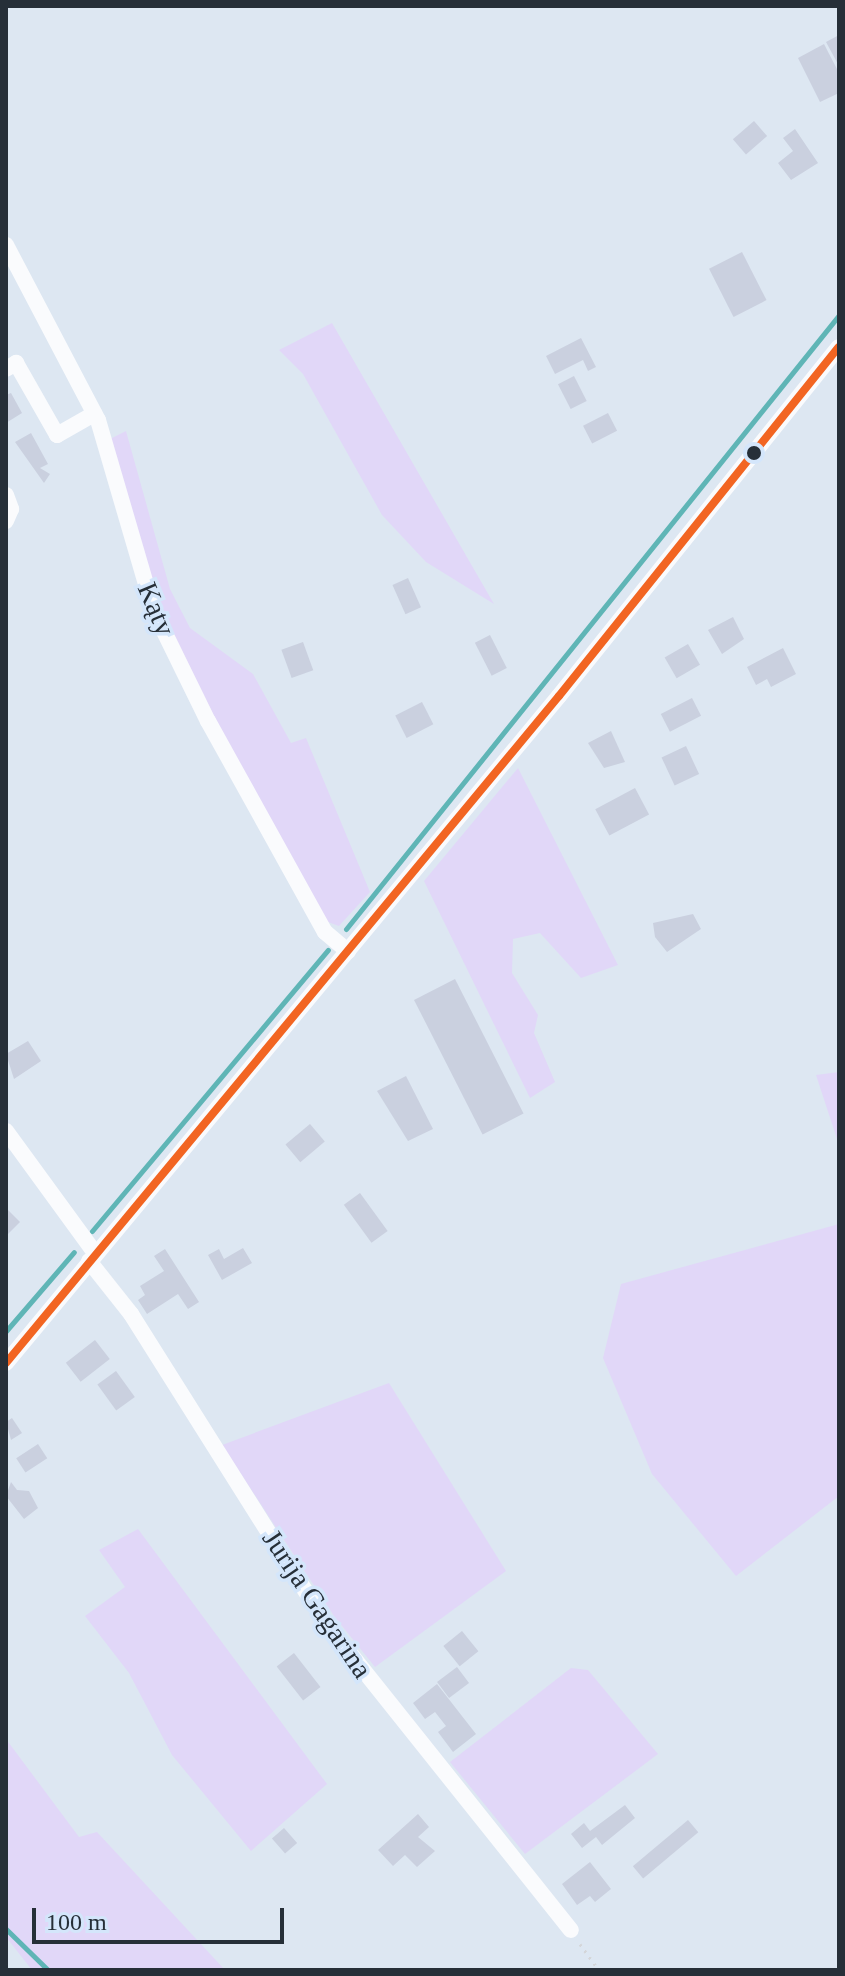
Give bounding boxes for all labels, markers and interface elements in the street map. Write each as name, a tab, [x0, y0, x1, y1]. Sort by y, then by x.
unlabelled marker	[746, 445, 762, 461]
street label: Kąty	[130, 577, 182, 641]
street label: Jurija Gagarina	[255, 1523, 379, 1685]
scale bar	[36, 1892, 288, 1942]
text: 100 m	[46, 1909, 107, 1935]

